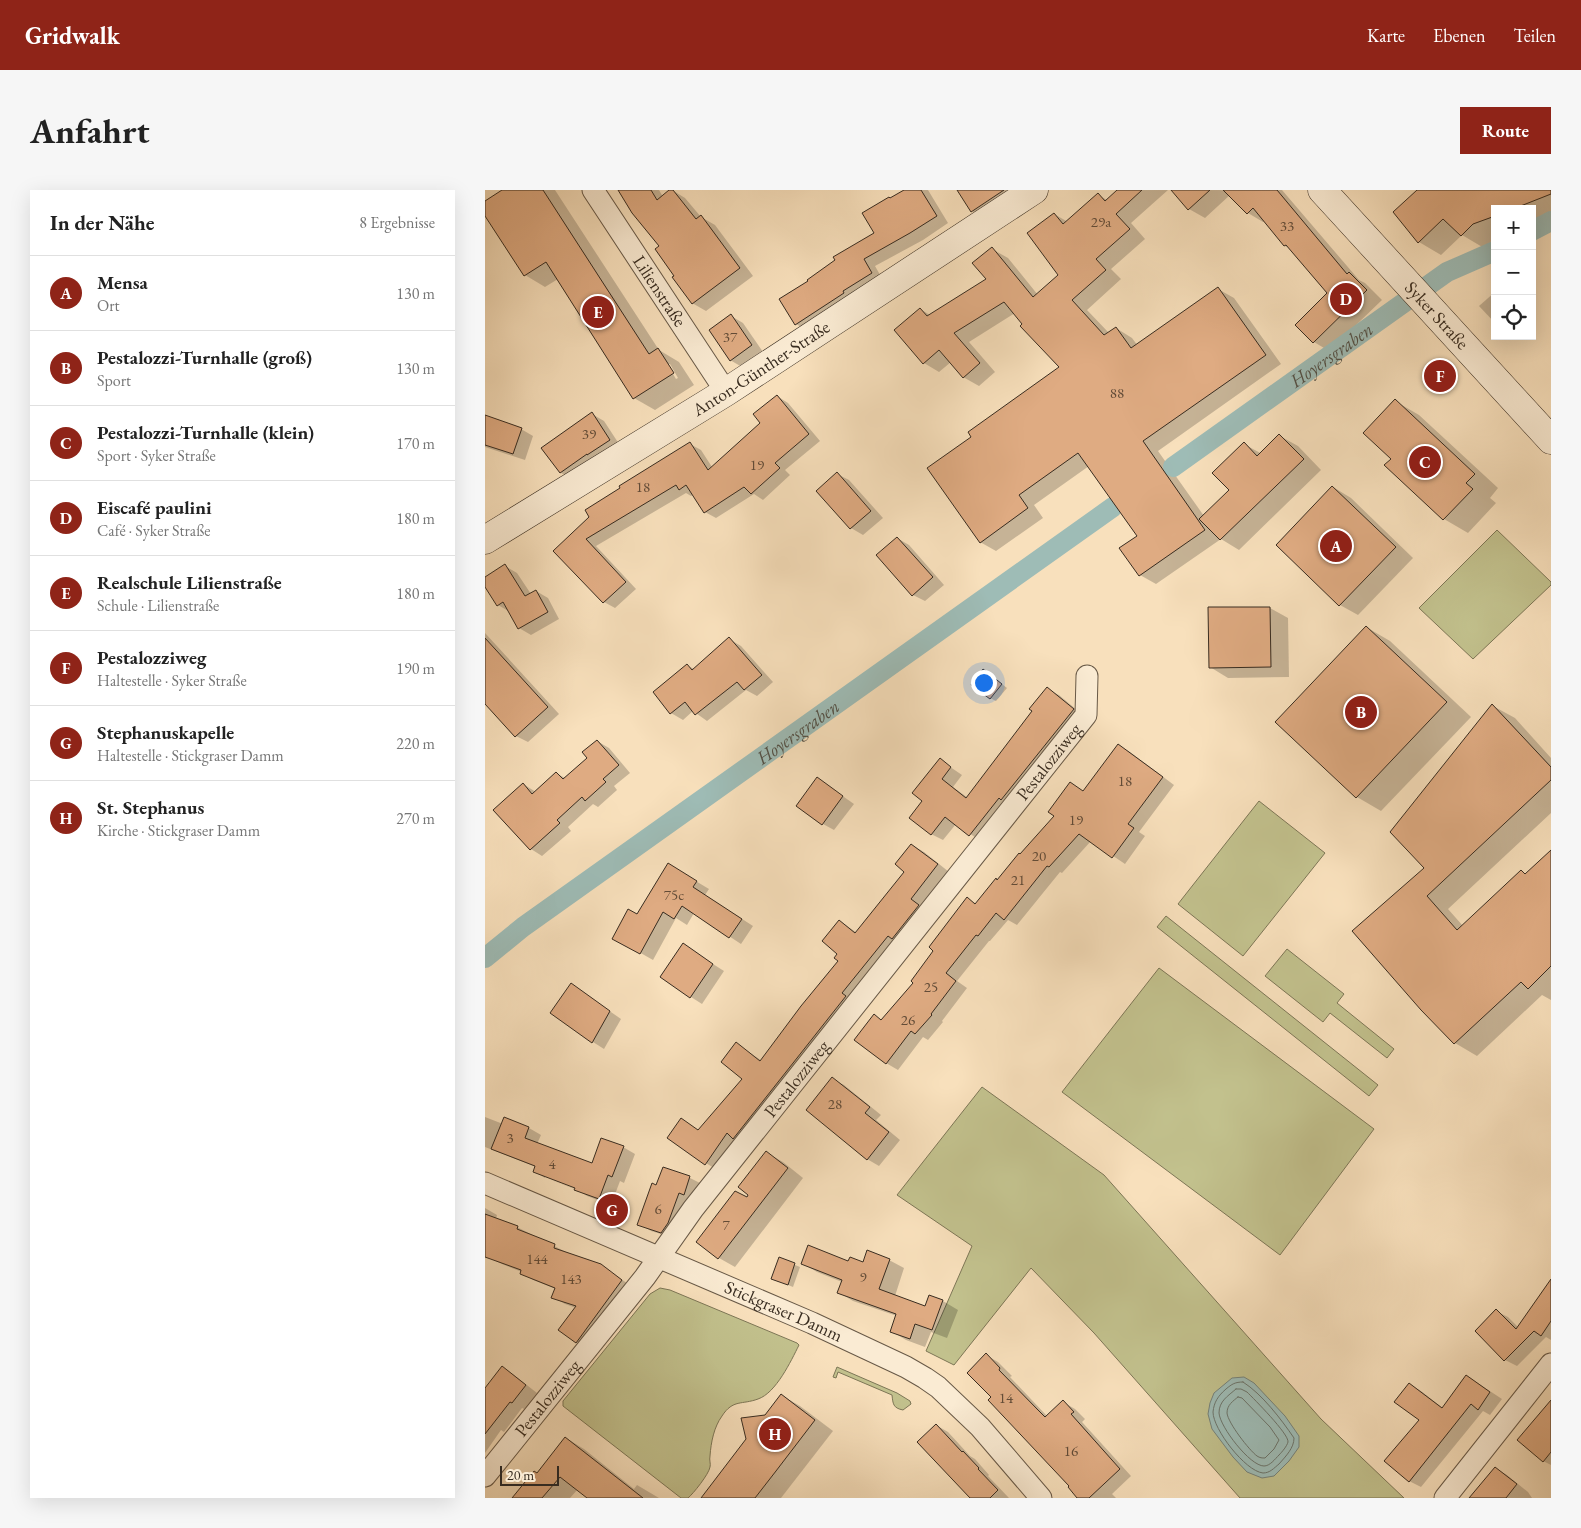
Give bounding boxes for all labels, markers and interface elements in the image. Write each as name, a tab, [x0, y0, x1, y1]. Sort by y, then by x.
text: Gridwalk	[25, 20, 120, 51]
text: Karte	[1367, 24, 1405, 47]
text: Ebenen	[1433, 24, 1486, 47]
text: Teilen	[1514, 24, 1556, 47]
button: Route	[1460, 107, 1551, 154]
text: Anfahrt	[30, 108, 150, 153]
map controls	[1491, 205, 1536, 340]
button: +	[1491, 205, 1536, 250]
text: In der Nähe	[50, 209, 155, 236]
text: 8 Ergebnisse	[359, 212, 435, 233]
house number: 29a	[1091, 212, 1111, 231]
house number: 33	[1280, 216, 1294, 235]
button: −	[1491, 250, 1536, 295]
street label: Lilienstraße	[628, 251, 692, 331]
text: Mensa	[97, 270, 148, 295]
street label: Syker Straße	[1400, 276, 1474, 354]
pin: D	[1330, 280, 1362, 318]
text: A	[60, 283, 72, 304]
text: 130 m	[396, 283, 435, 304]
pin: E	[582, 293, 614, 331]
text: Ort	[97, 295, 120, 316]
button: locate	[1491, 295, 1536, 340]
street label: Anton-Günther-Straße	[687, 315, 834, 422]
water label: Hoyersgraben	[1284, 317, 1378, 394]
house number: 37	[723, 327, 738, 346]
text: Pestalozzi-Turnhalle (groß)	[97, 345, 312, 370]
pin: F	[1424, 357, 1456, 395]
text: B	[61, 358, 71, 379]
text: 130 m	[396, 358, 435, 379]
text: Sport	[97, 370, 131, 391]
house number: 88	[1110, 383, 1124, 402]
text: Pestalozzi-Turnhalle (klein)	[97, 420, 314, 445]
house number: 39	[582, 424, 596, 443]
text: C	[60, 433, 72, 454]
text: 170 m	[396, 433, 435, 454]
pin: C	[1409, 443, 1441, 481]
text: Sport · Syker Straße	[97, 445, 216, 466]
house number: 19	[750, 455, 764, 474]
house number: 18	[636, 477, 650, 496]
text: Eiscafé paulini	[97, 495, 212, 520]
text: D	[60, 508, 72, 529]
text: 180 m	[396, 508, 435, 529]
text: Café · Syker Straße	[97, 520, 211, 541]
pin: A	[1320, 527, 1352, 565]
text: Realschule Lilienstraße	[97, 570, 282, 595]
text: E	[61, 583, 71, 604]
text: 180 m	[396, 583, 435, 604]
text: Schule · Lilienstraße	[97, 595, 219, 616]
text: Pestalozziweg	[97, 645, 206, 670]
text: F	[62, 658, 70, 679]
text: 190 m	[396, 658, 435, 679]
text: Haltestelle · Syker Straße	[97, 670, 247, 691]
your location	[971, 670, 997, 696]
pin: B	[1345, 693, 1377, 731]
water label: Hoyersgraben	[750, 694, 844, 771]
street label: Pestalozziweg	[1011, 718, 1086, 805]
text: Stephanuskapelle	[97, 720, 234, 745]
text: G	[60, 733, 72, 754]
text: 220 m	[396, 733, 435, 754]
text: Haltestelle · Stickgraser Damm	[97, 745, 284, 766]
house number: 18	[1118, 771, 1132, 790]
text: St. Stephanus	[97, 795, 204, 820]
text: H	[60, 808, 72, 829]
text: 270 m	[396, 808, 435, 829]
house number: 19	[1069, 810, 1083, 829]
text: Kirche · Stickgraser Damm	[97, 820, 260, 841]
house number: 20	[1032, 846, 1046, 865]
house number: 21	[1011, 870, 1025, 889]
house number: 75c	[664, 885, 684, 904]
house number: 25	[924, 977, 938, 996]
house number: 26	[901, 1010, 915, 1029]
street label: Pestalozziweg	[758, 1035, 834, 1122]
house number: 28	[828, 1094, 842, 1113]
house number: 3	[506, 1128, 514, 1147]
house number: 4	[548, 1154, 556, 1173]
pin: G	[596, 1191, 628, 1229]
house number: 6	[654, 1199, 662, 1218]
house number: 7	[722, 1215, 730, 1234]
house number: 144	[526, 1249, 549, 1268]
house number: 9	[859, 1267, 867, 1286]
house number: 143	[560, 1269, 582, 1288]
street label: Stickgraser Damm	[721, 1275, 847, 1347]
street label: Pestalozziweg	[509, 1354, 585, 1441]
house number: 14	[999, 1388, 1014, 1407]
pin: H	[759, 1415, 791, 1453]
house number: 16	[1064, 1441, 1078, 1460]
scale bar	[500, 1463, 559, 1486]
text: 20 m	[507, 1466, 534, 1484]

